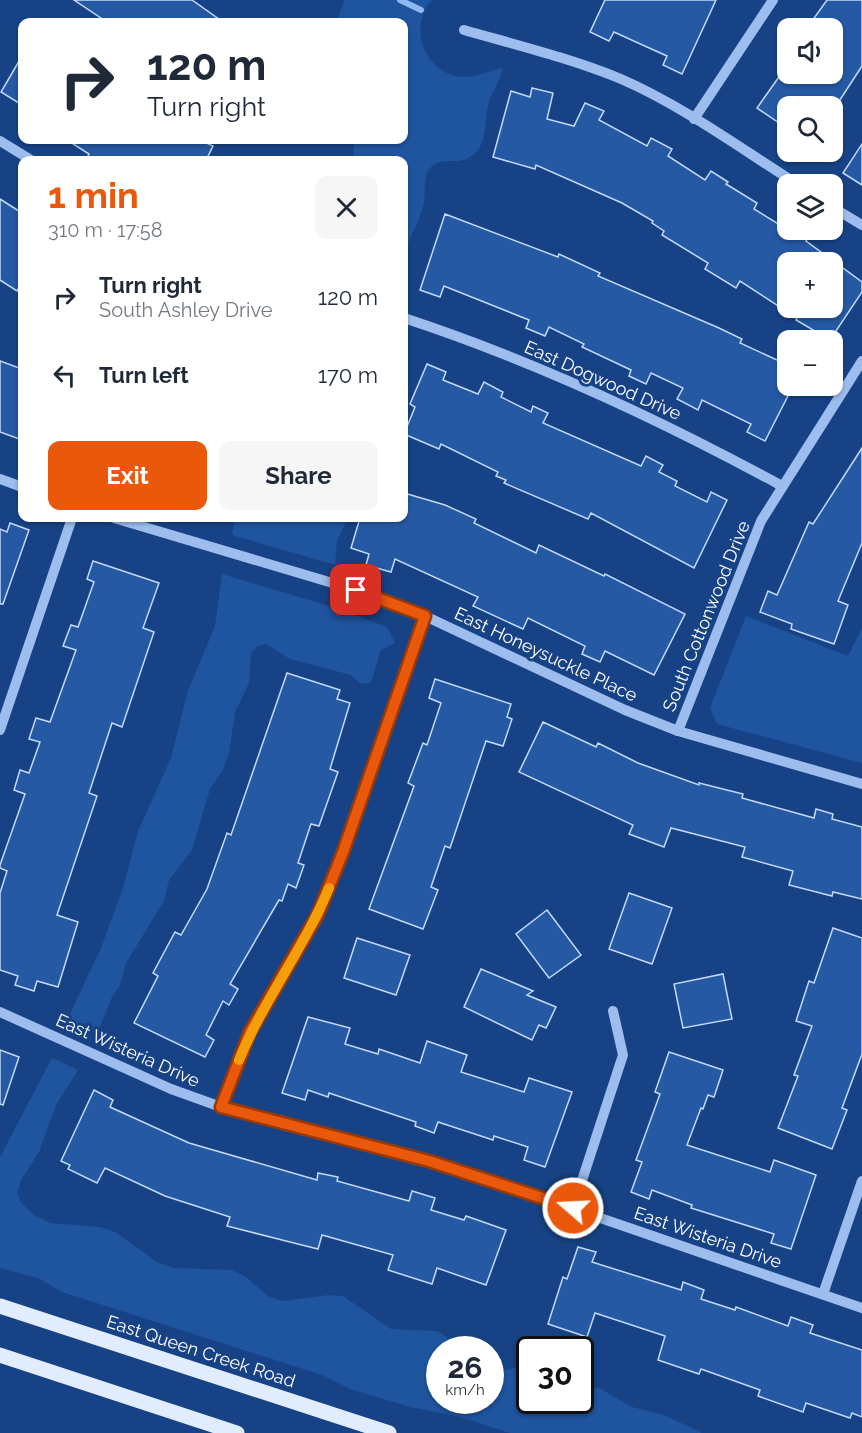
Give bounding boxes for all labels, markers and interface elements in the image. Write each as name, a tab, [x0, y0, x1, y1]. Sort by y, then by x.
map controls	[777, 18, 843, 396]
button: sound	[777, 18, 843, 84]
text: 120 m	[147, 41, 266, 90]
icon: right	[48, 42, 126, 120]
text: Turn right	[147, 91, 266, 122]
button: search	[777, 96, 843, 162]
text: 1 min	[48, 174, 139, 216]
button: layers	[777, 174, 843, 240]
button: close	[315, 176, 378, 239]
text: 310 m · 17:58	[48, 218, 163, 242]
button: +	[777, 252, 843, 318]
text: Turn right	[99, 272, 202, 298]
icon: right	[48, 281, 81, 314]
text: 120 m	[318, 284, 378, 310]
text: South Ashley Drive	[99, 298, 272, 322]
button: −	[777, 330, 843, 396]
street label: East Dogwood Drive	[521, 336, 685, 424]
icon: left	[48, 359, 81, 392]
text: Turn left	[99, 362, 189, 388]
text: 170 m	[318, 362, 378, 388]
button: Exit	[48, 441, 207, 510]
button: Share	[219, 441, 378, 510]
street label: South Cottonwood Drive	[658, 517, 754, 714]
pin	[330, 564, 381, 615]
icon: arrive	[339, 573, 372, 606]
street label: East Honeysuckle Place	[451, 602, 641, 706]
street label: East Wisteria Drive	[53, 1009, 203, 1091]
position arrow	[541, 1176, 605, 1240]
street label: East Wisteria Drive	[631, 1202, 785, 1272]
street label: East Queen Creek Road	[104, 1311, 298, 1391]
speed limit sign: 30	[516, 1336, 594, 1414]
text: 26	[447, 1350, 483, 1385]
text: km/h	[445, 1381, 485, 1399]

